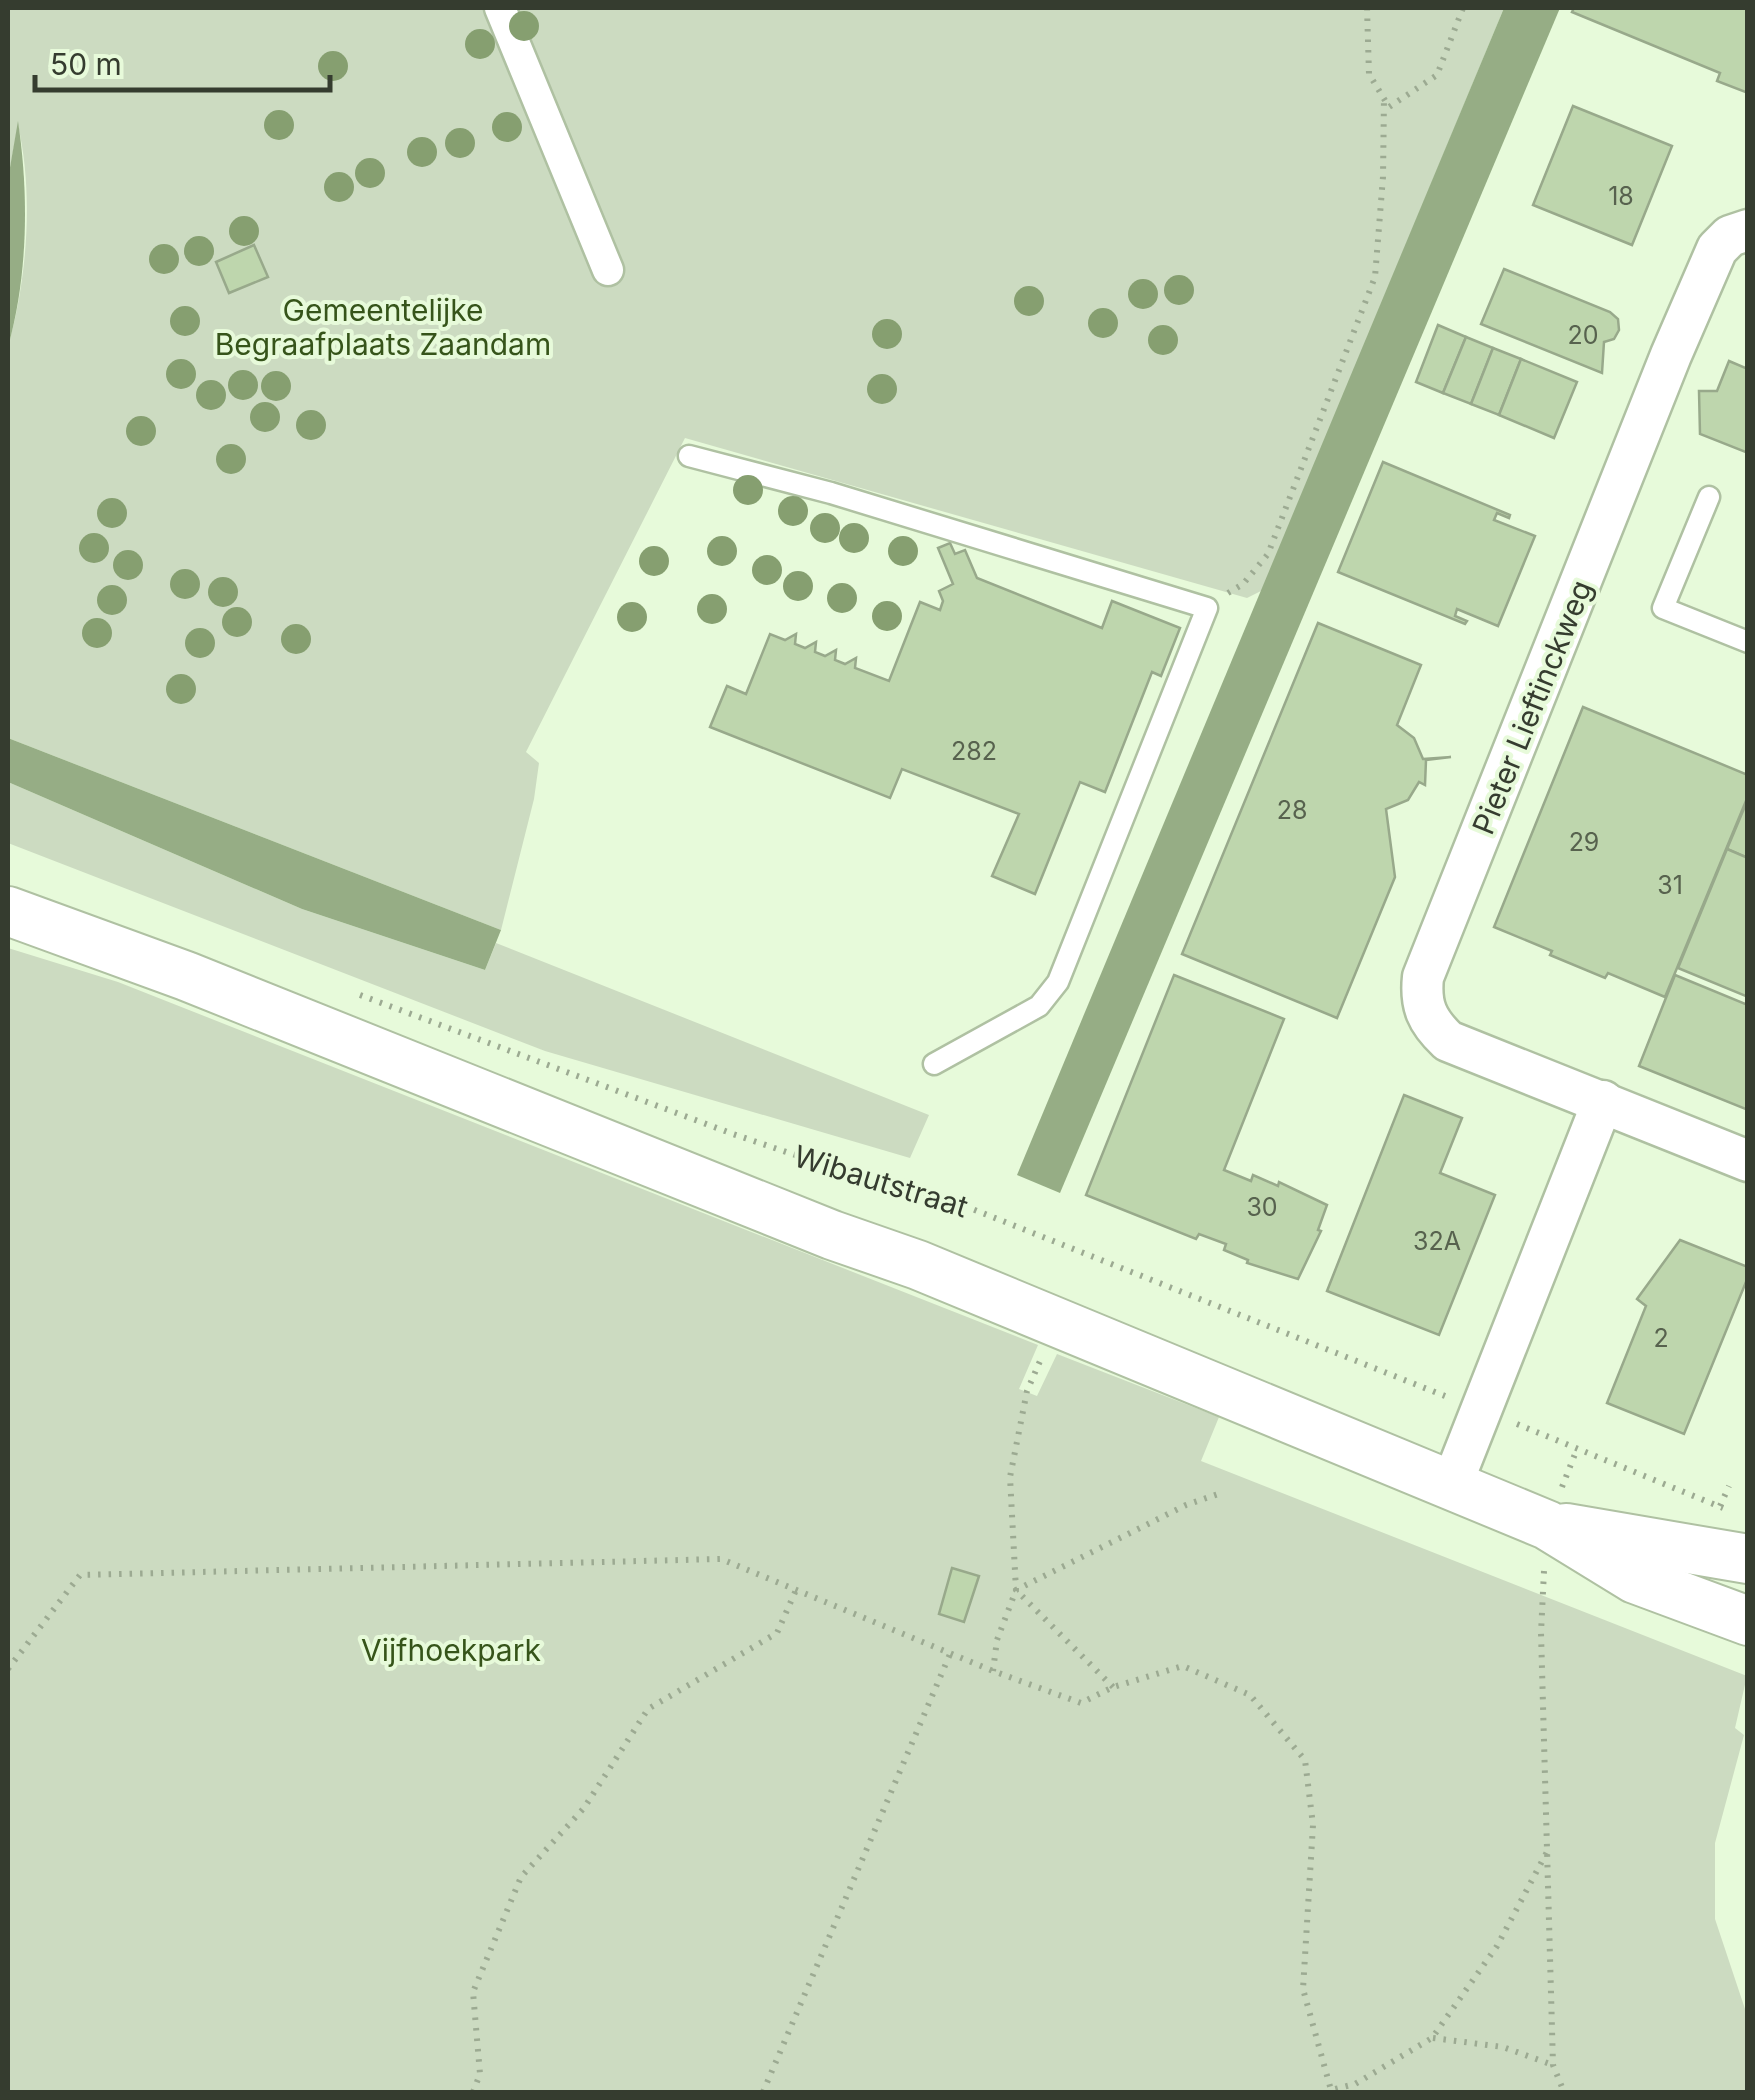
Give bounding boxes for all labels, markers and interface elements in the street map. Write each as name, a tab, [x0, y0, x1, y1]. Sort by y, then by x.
scale bar	[35, 30, 330, 92]
text: 50 m	[50, 46, 122, 82]
house number: 18	[1608, 181, 1634, 211]
park label: Gemeentelijke Begraafplaats Zaandam	[215, 292, 551, 362]
house number: 20	[1567, 320, 1599, 350]
street label: Pieter Lieftinckweg	[1465, 575, 1599, 839]
house number: 282	[951, 736, 997, 766]
house number: 28	[1277, 795, 1307, 825]
house number: 29	[1569, 827, 1599, 857]
house number: 31	[1657, 870, 1683, 900]
street label: Wibautstraat	[790, 1137, 973, 1225]
house number: 30	[1246, 1192, 1278, 1222]
house number: 32A	[1413, 1226, 1461, 1256]
house number: 2	[1653, 1323, 1669, 1353]
park label: Vijfhoekpark	[361, 1632, 541, 1668]

